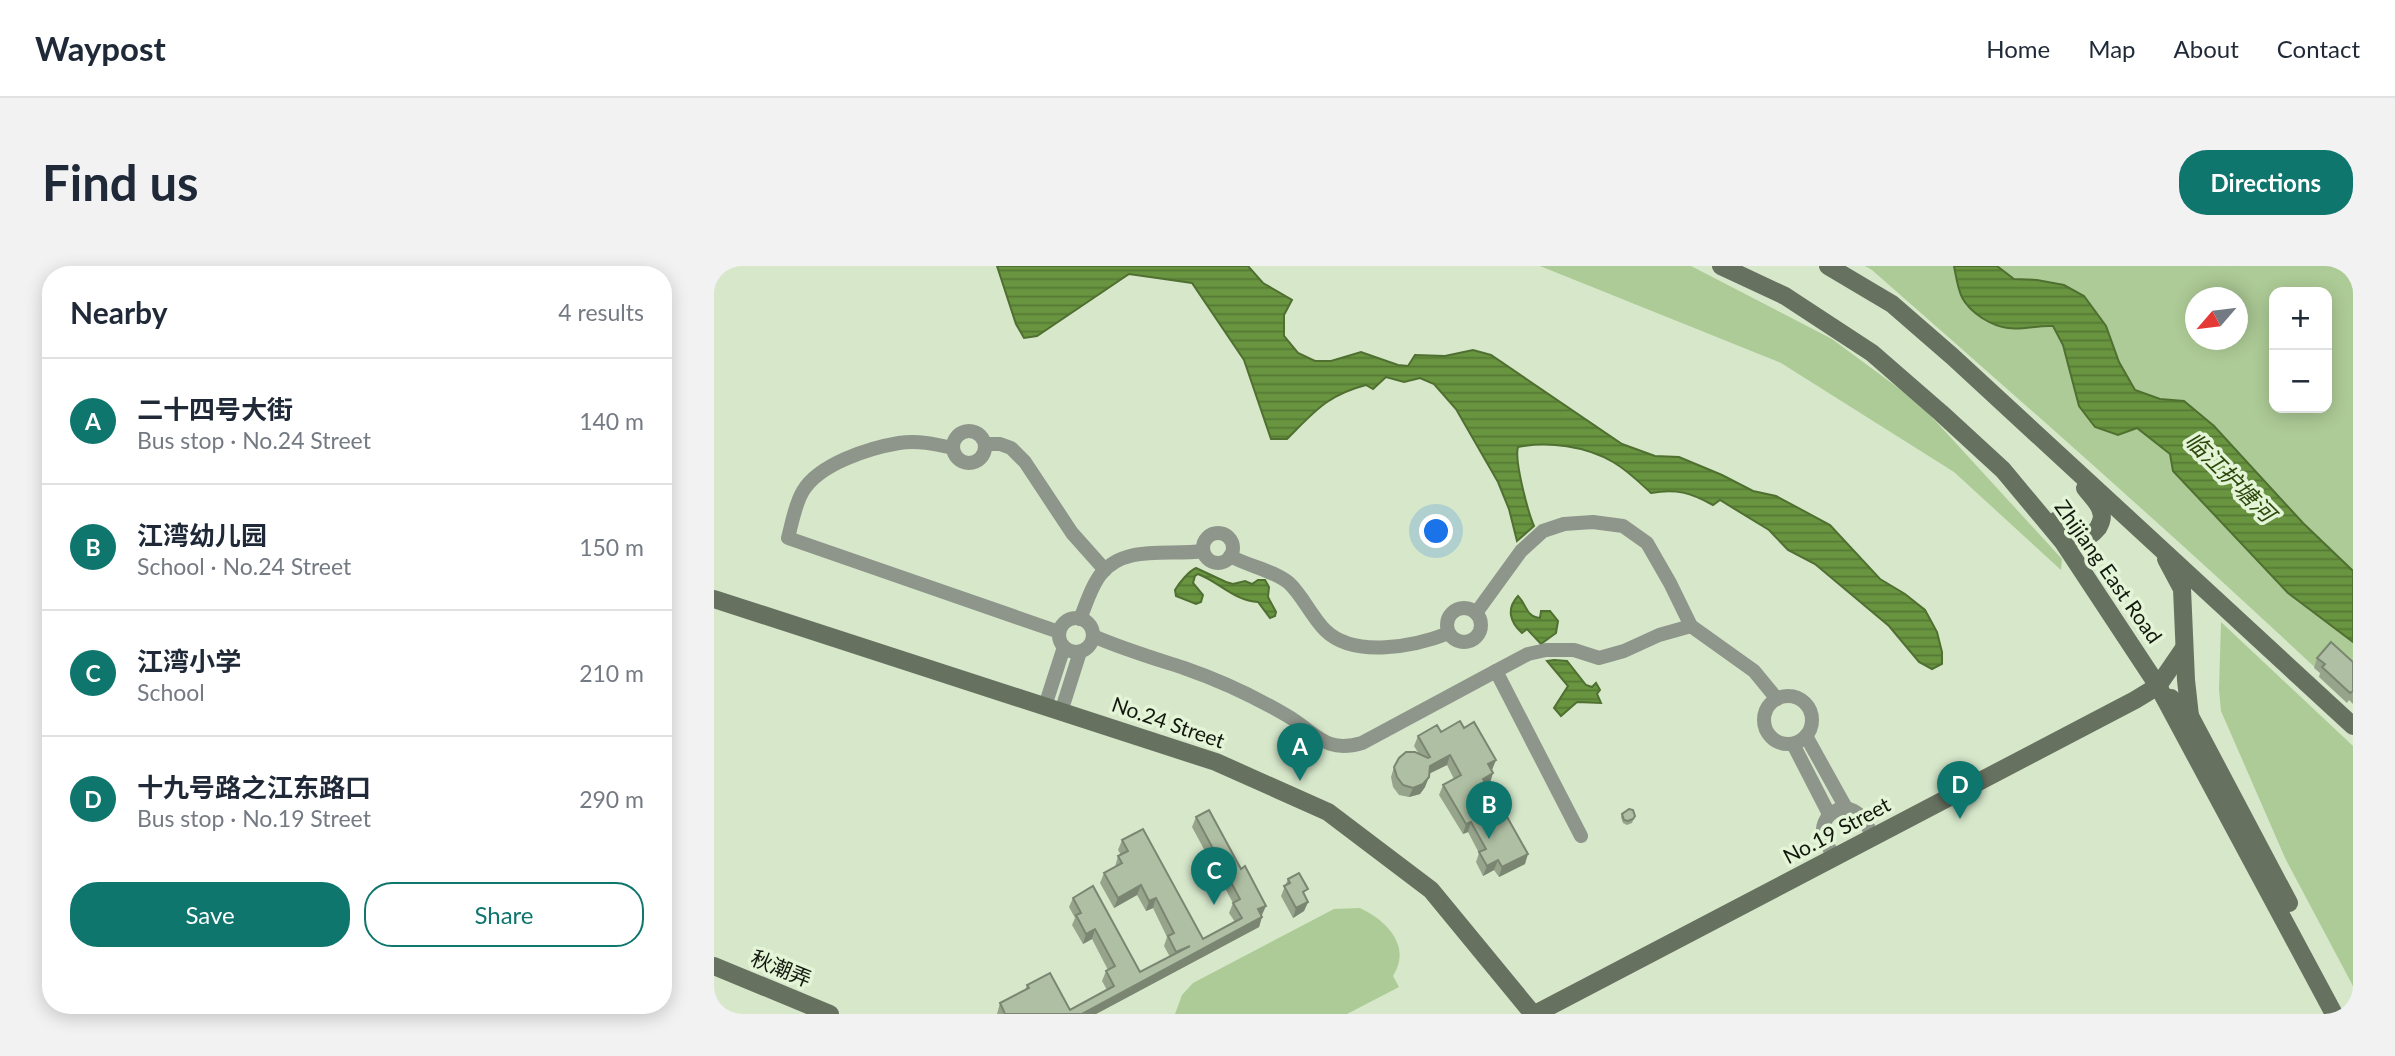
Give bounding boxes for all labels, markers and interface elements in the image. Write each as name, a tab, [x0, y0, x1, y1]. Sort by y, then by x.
text: Waypost	[35, 28, 166, 68]
text: Home	[1986, 34, 2050, 63]
text: Map	[2088, 34, 2136, 63]
text: About	[2174, 34, 2239, 63]
text: Contact	[2277, 34, 2360, 63]
button: Directions	[2179, 150, 2353, 215]
text: Find us	[42, 153, 199, 211]
north arrow	[2185, 287, 2248, 350]
map controls	[2269, 287, 2332, 413]
button: +	[2269, 287, 2332, 350]
text: Nearby	[70, 294, 168, 330]
text: 4 results	[558, 298, 644, 326]
button: −	[2269, 350, 2332, 413]
text: 二十四号大街	[137, 393, 293, 425]
text: A	[85, 407, 101, 435]
text: 140 m	[579, 407, 644, 435]
text: Bus stop · No.24 Street	[137, 426, 371, 454]
water label: 临江护塘河	[2180, 426, 2284, 530]
street label: Zhijiang East Road	[2051, 495, 2168, 647]
your location	[1419, 514, 1453, 548]
text: 江湾幼儿园	[137, 519, 267, 551]
text: B	[85, 533, 101, 561]
text: 150 m	[579, 533, 644, 561]
text: School · No.24 Street	[137, 552, 351, 580]
text: 江湾小学	[137, 645, 241, 677]
text: C	[85, 659, 101, 687]
text: 210 m	[579, 659, 644, 687]
text: School	[137, 678, 205, 706]
street label: No.24 Street	[1109, 691, 1229, 753]
pin: A	[1277, 723, 1323, 781]
pin: D	[1937, 761, 1983, 819]
text: 十九号路之江东路口	[137, 771, 371, 803]
pin: B	[1466, 781, 1512, 839]
text: D	[84, 785, 102, 813]
text: 290 m	[579, 785, 644, 813]
street label: No.19 Street	[1779, 791, 1894, 868]
text: Bus stop · No.19 Street	[137, 804, 371, 832]
pin: C	[1191, 847, 1237, 905]
button: Save	[70, 882, 350, 947]
button: Share	[364, 882, 644, 947]
street label: 秋潮弄	[748, 944, 815, 991]

